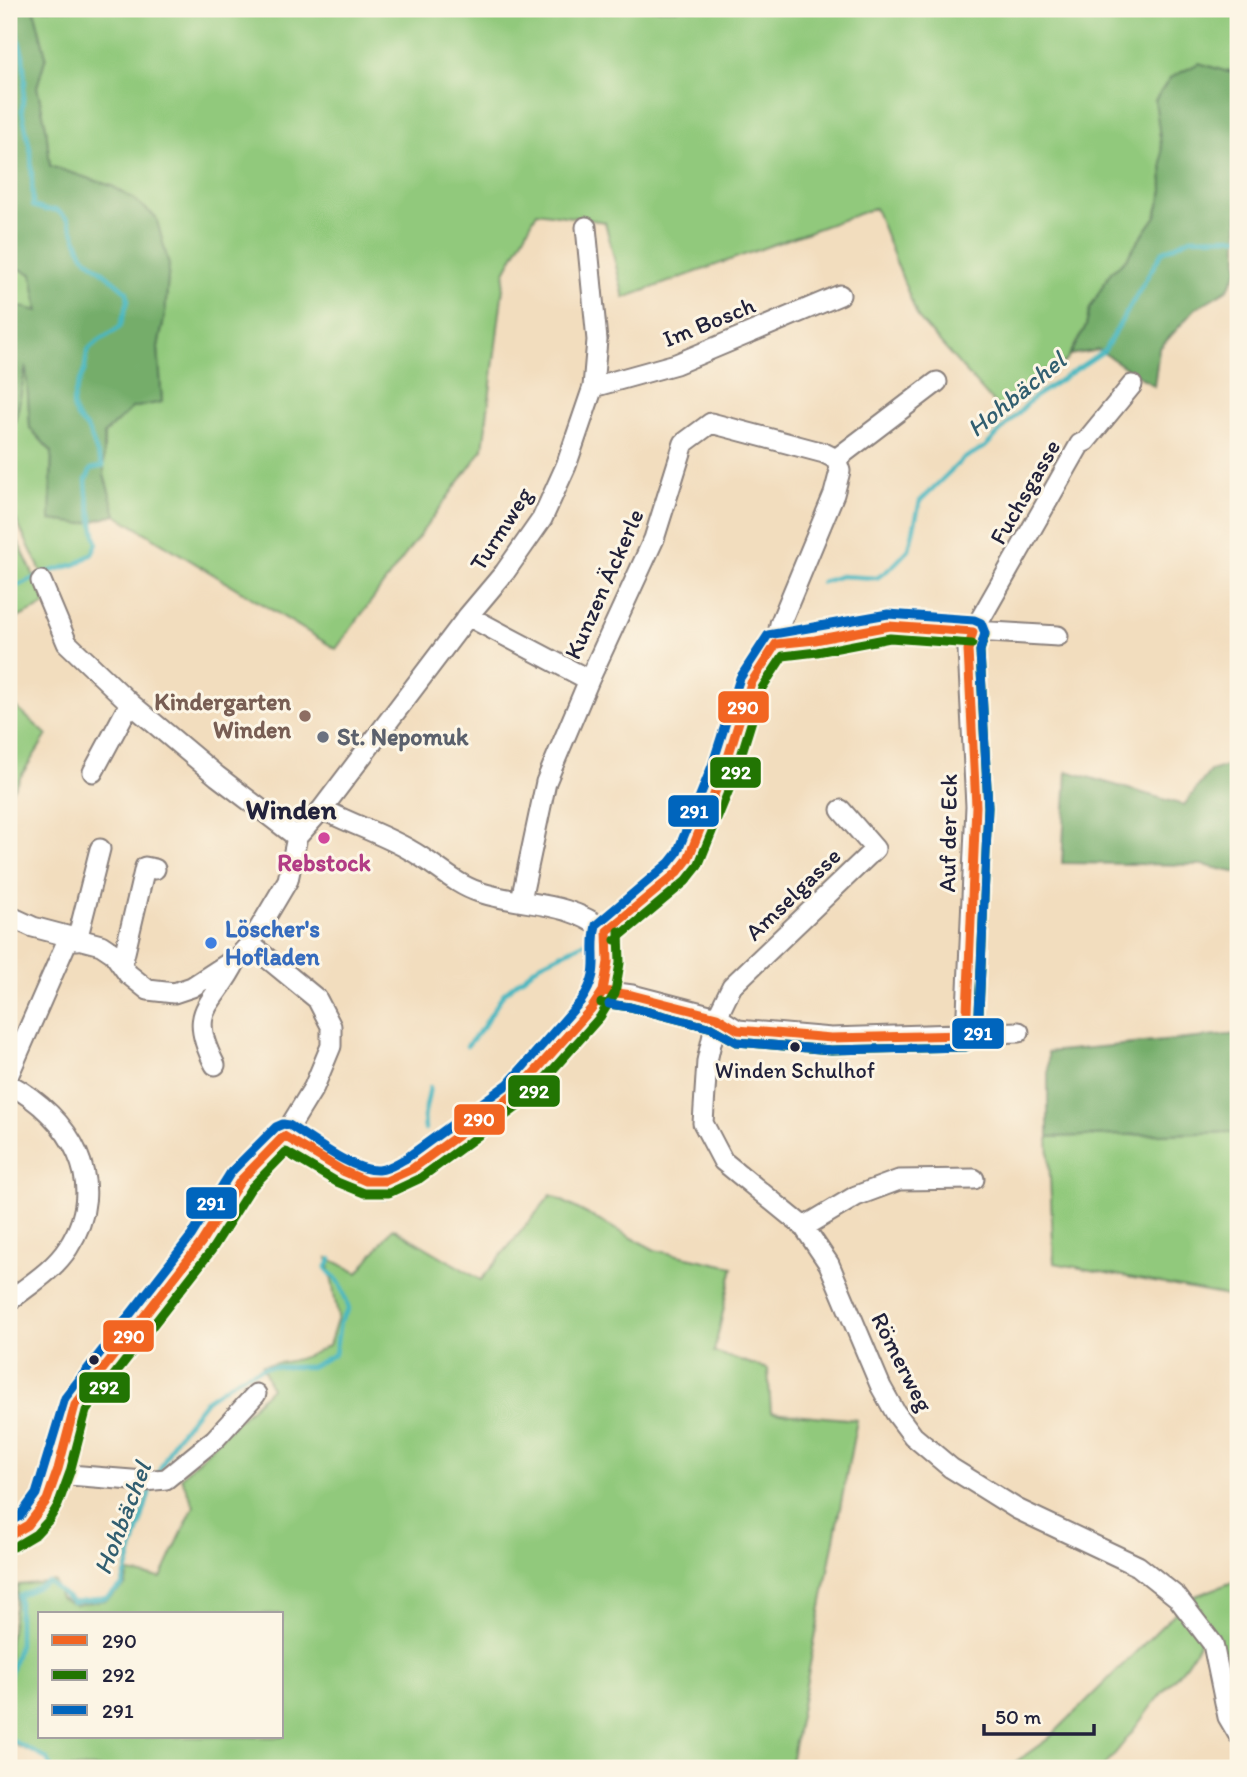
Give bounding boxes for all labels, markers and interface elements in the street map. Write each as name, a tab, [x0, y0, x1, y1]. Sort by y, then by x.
street label: Im Bosch	[658, 290, 759, 353]
water label: Hohbächel	[960, 343, 1073, 444]
street label: Fuchsgasse	[983, 434, 1066, 550]
street label: Turmweg	[463, 481, 539, 576]
street label: Kunzen Äckerle	[557, 504, 650, 663]
place label: Kindergarten Winden	[154, 687, 291, 744]
line badge: 290	[717, 690, 770, 724]
text: 290	[727, 696, 759, 719]
marker: Kindergarten Winden	[297, 708, 313, 724]
place label: St. Nepomuk	[337, 722, 469, 752]
marker: St. Nepomuk	[315, 729, 331, 745]
line badge: 292	[709, 756, 762, 789]
text: 292	[721, 761, 751, 784]
street label: Auf der Eck	[932, 773, 963, 893]
district label: Winden	[245, 792, 337, 826]
line badge: 291	[667, 794, 720, 828]
text: 291	[680, 800, 709, 823]
marker: Rebstock	[316, 830, 332, 846]
street label: Amselgasse	[739, 841, 846, 946]
place label: Rebstock	[277, 848, 372, 877]
place label: Löscher's Hofladen	[225, 914, 320, 971]
marker: Löscher's Hofladen	[203, 935, 219, 951]
line badge: 291	[951, 1017, 1005, 1050]
text: 291	[964, 1022, 993, 1045]
marker: Winden Schulhof	[788, 1040, 802, 1054]
place label: Winden Schulhof	[715, 1057, 875, 1084]
line badge: 292	[507, 1074, 561, 1108]
text: 292	[519, 1080, 549, 1103]
line badge: 290	[453, 1103, 506, 1136]
text: 290	[463, 1108, 495, 1131]
line badge: 291	[185, 1186, 238, 1220]
text: 291	[197, 1192, 226, 1215]
street label: Römerweg	[865, 1307, 940, 1417]
line badge: 290	[102, 1319, 155, 1353]
text: 290	[113, 1325, 145, 1348]
unlabelled marker	[87, 1353, 101, 1367]
line badge: 292	[78, 1371, 131, 1404]
text: 292	[89, 1376, 119, 1399]
water label: Hohbächel	[86, 1456, 159, 1579]
legend	[38, 1612, 284, 1738]
text: 290	[102, 1628, 137, 1653]
text: 292	[102, 1662, 135, 1687]
scale bar	[984, 1693, 1095, 1737]
text: 291	[102, 1698, 134, 1723]
text: 50 m	[995, 1704, 1042, 1729]

